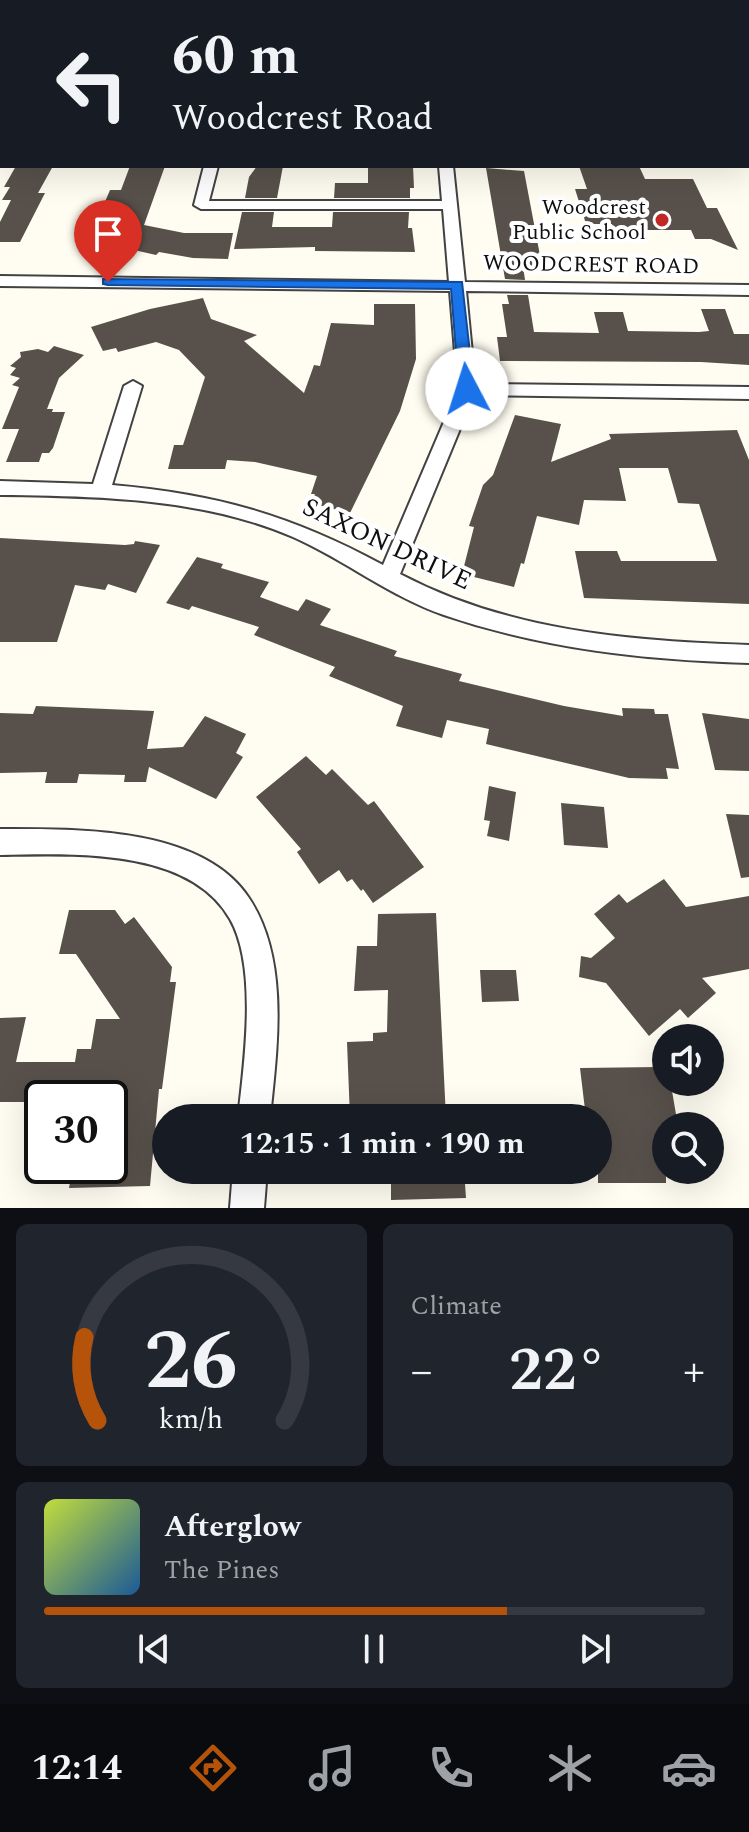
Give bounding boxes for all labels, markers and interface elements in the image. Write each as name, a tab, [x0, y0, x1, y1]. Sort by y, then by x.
text: 60 m	[172, 14, 299, 99]
icon: left	[40, 32, 144, 136]
text: Woodcrest Road	[172, 91, 433, 146]
place label: Woodcrest Public School	[512, 191, 646, 249]
pin	[74, 200, 142, 282]
marker: Woodcrest Public School	[653, 211, 671, 229]
icon: arrive	[86, 212, 130, 256]
street label: WOODCREST ROAD	[483, 247, 699, 283]
position arrow	[425, 347, 509, 431]
street label: SAXON DRIVE	[296, 487, 478, 601]
map controls	[652, 1024, 724, 1184]
button: sound	[652, 1024, 724, 1096]
speed limit sign: 30	[24, 1080, 128, 1184]
button: search	[652, 1112, 724, 1184]
text: 12:15 · 1 min · 190 m	[239, 1121, 525, 1167]
text: Climate	[411, 1286, 502, 1326]
text: 26	[145, 1299, 238, 1426]
text: 22°	[509, 1325, 606, 1417]
text: −	[411, 1338, 433, 1405]
text: +	[683, 1338, 705, 1405]
text: km/h	[159, 1398, 223, 1441]
text: Afterglow	[164, 1504, 301, 1550]
text: The Pines	[164, 1550, 279, 1590]
icon: previous	[132, 1627, 176, 1671]
icon: pause	[352, 1627, 396, 1671]
icon: next	[573, 1627, 617, 1671]
icon: directions	[185, 1740, 241, 1796]
icon: music	[304, 1740, 360, 1796]
icon: phone	[423, 1740, 479, 1796]
icon: climate	[542, 1740, 598, 1796]
icon: car	[661, 1740, 717, 1796]
text: 12:14	[32, 1741, 122, 1796]

